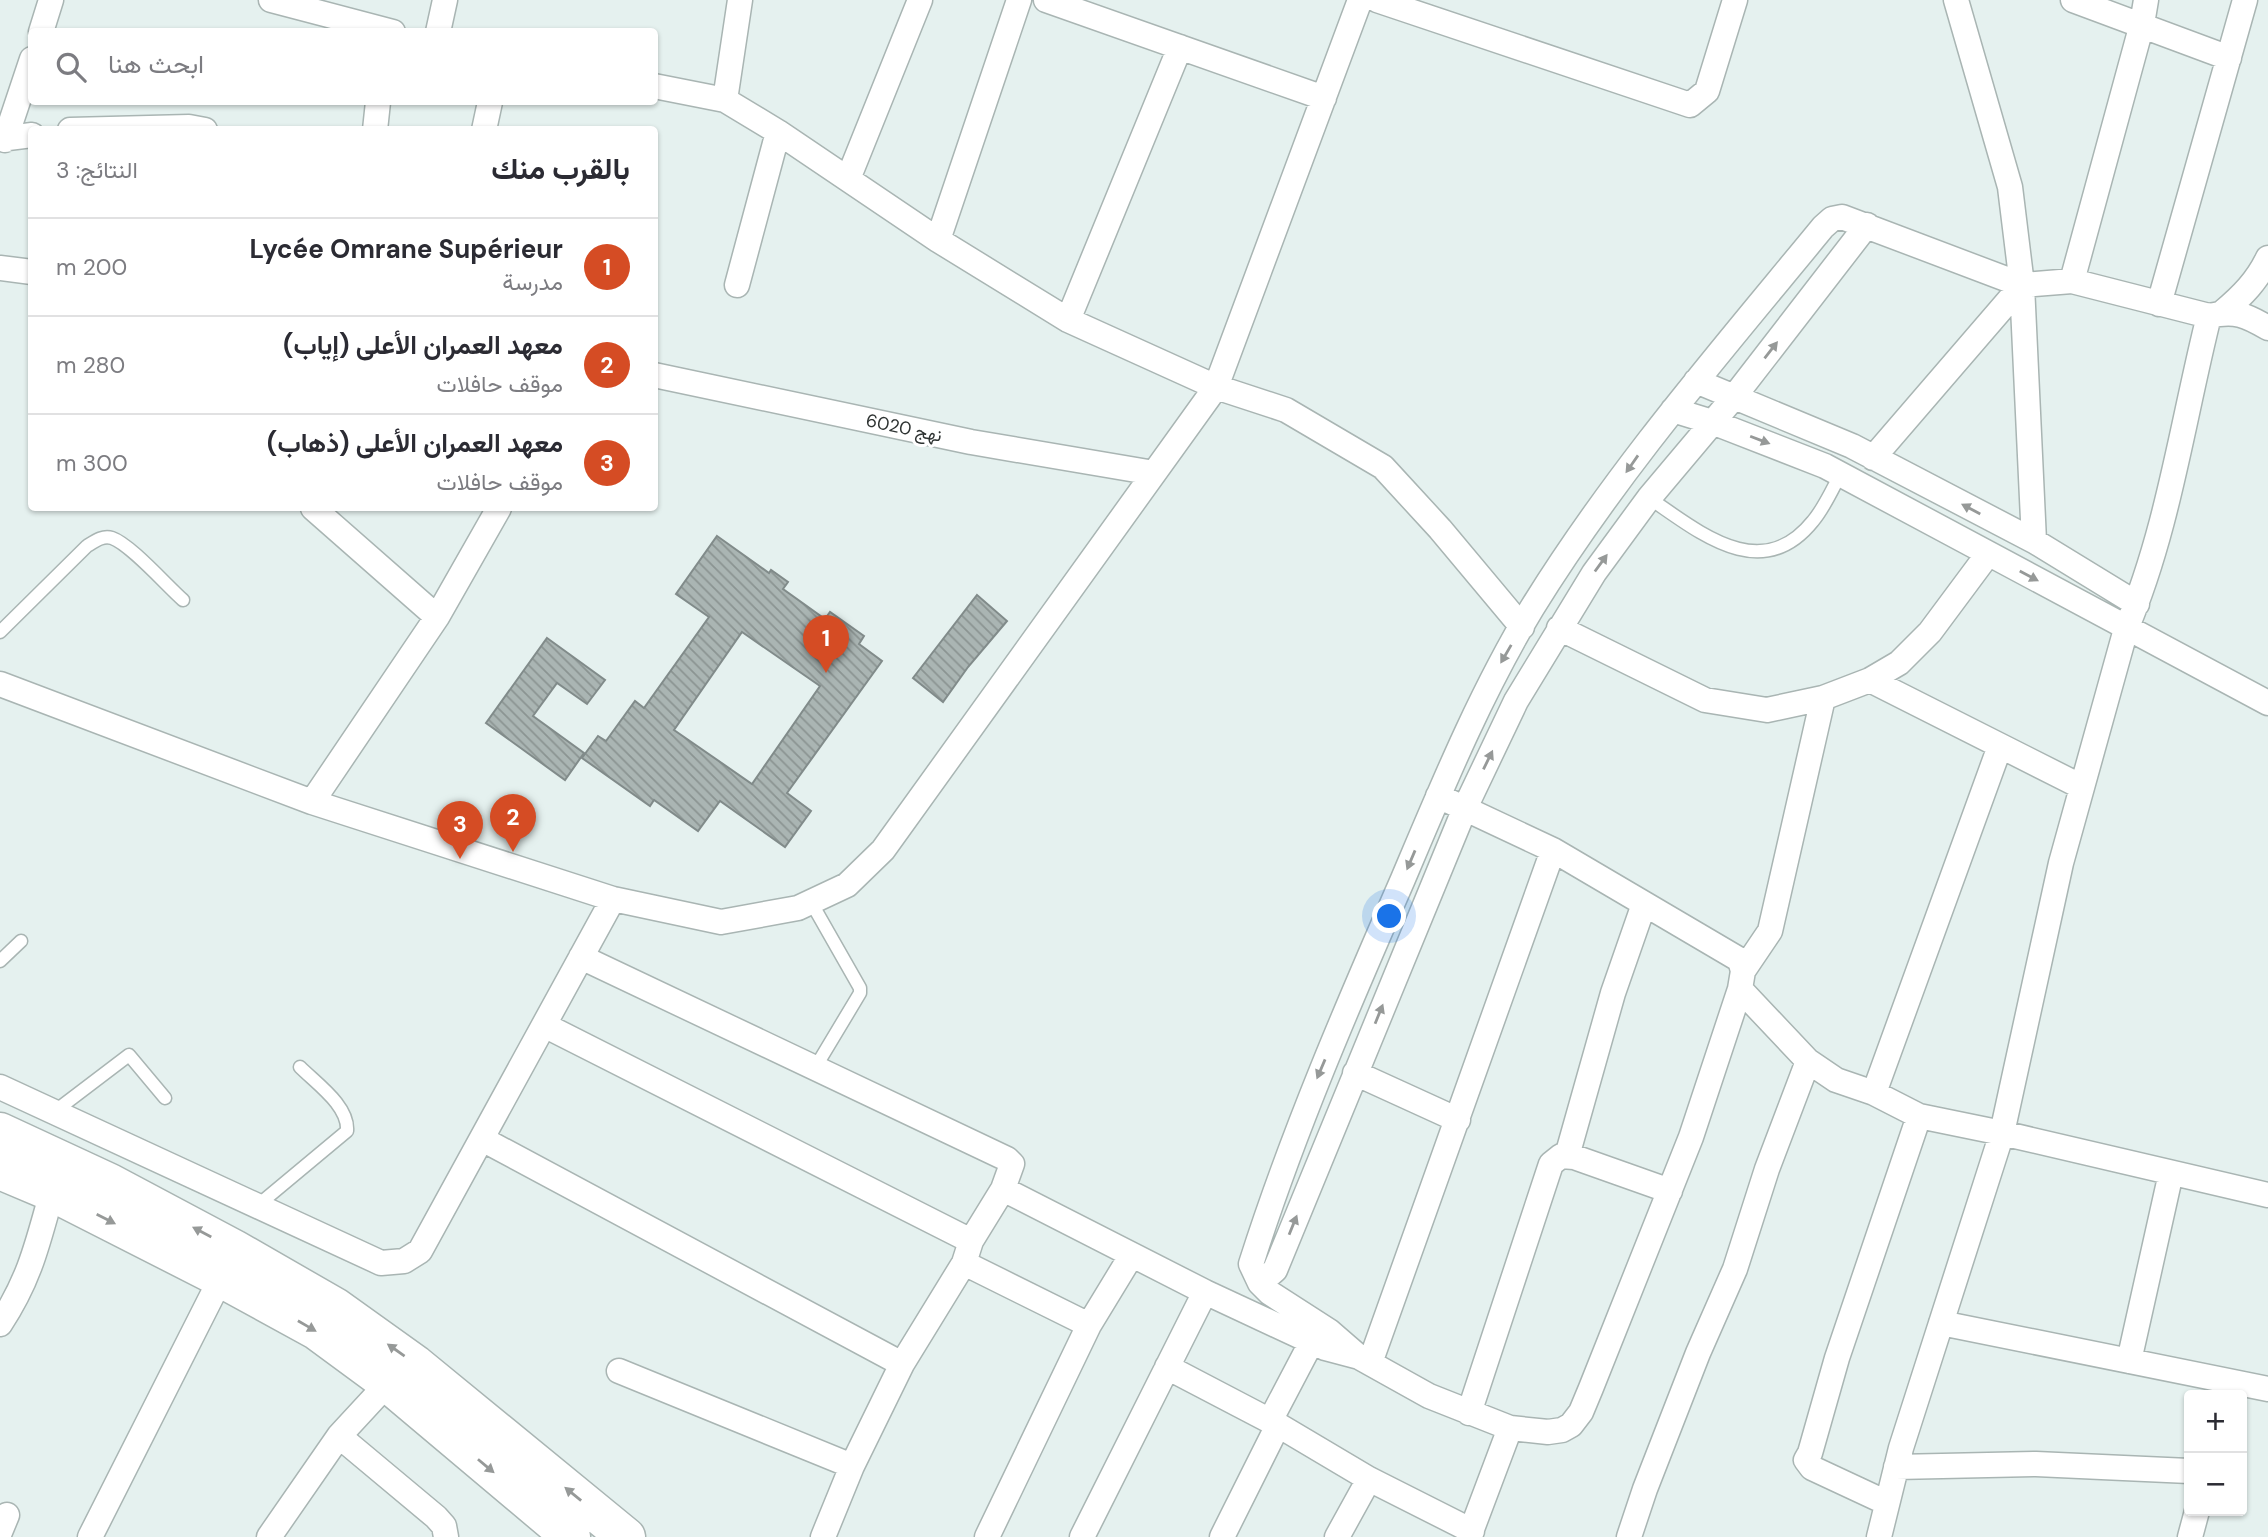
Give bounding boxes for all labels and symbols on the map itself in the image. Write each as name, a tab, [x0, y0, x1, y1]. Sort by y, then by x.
one-way arrow	[1763, 341, 1778, 359]
street label: نهج 6020	[864, 408, 944, 448]
one-way arrow	[1750, 435, 1771, 446]
one-way arrow	[1625, 455, 1639, 473]
one-way arrow	[1961, 504, 1981, 516]
one-way arrow	[1594, 554, 1608, 572]
one-way arrow	[2019, 570, 2039, 581]
pin: 1	[803, 615, 849, 673]
one-way arrow	[1500, 644, 1512, 663]
one-way arrow	[1482, 750, 1494, 770]
pin: 2	[490, 794, 536, 852]
pin: 3	[437, 801, 483, 859]
one-way arrow	[1405, 850, 1417, 870]
your location	[1372, 899, 1406, 933]
one-way arrow	[1373, 1003, 1384, 1024]
one-way arrow	[1316, 1059, 1327, 1080]
one-way arrow	[97, 1213, 117, 1225]
one-way arrow	[1288, 1214, 1299, 1235]
one-way arrow	[192, 1227, 212, 1238]
one-way arrow	[298, 1320, 317, 1332]
one-way arrow	[387, 1344, 405, 1358]
one-way arrow	[478, 1458, 495, 1473]
one-way arrow	[564, 1486, 582, 1501]

